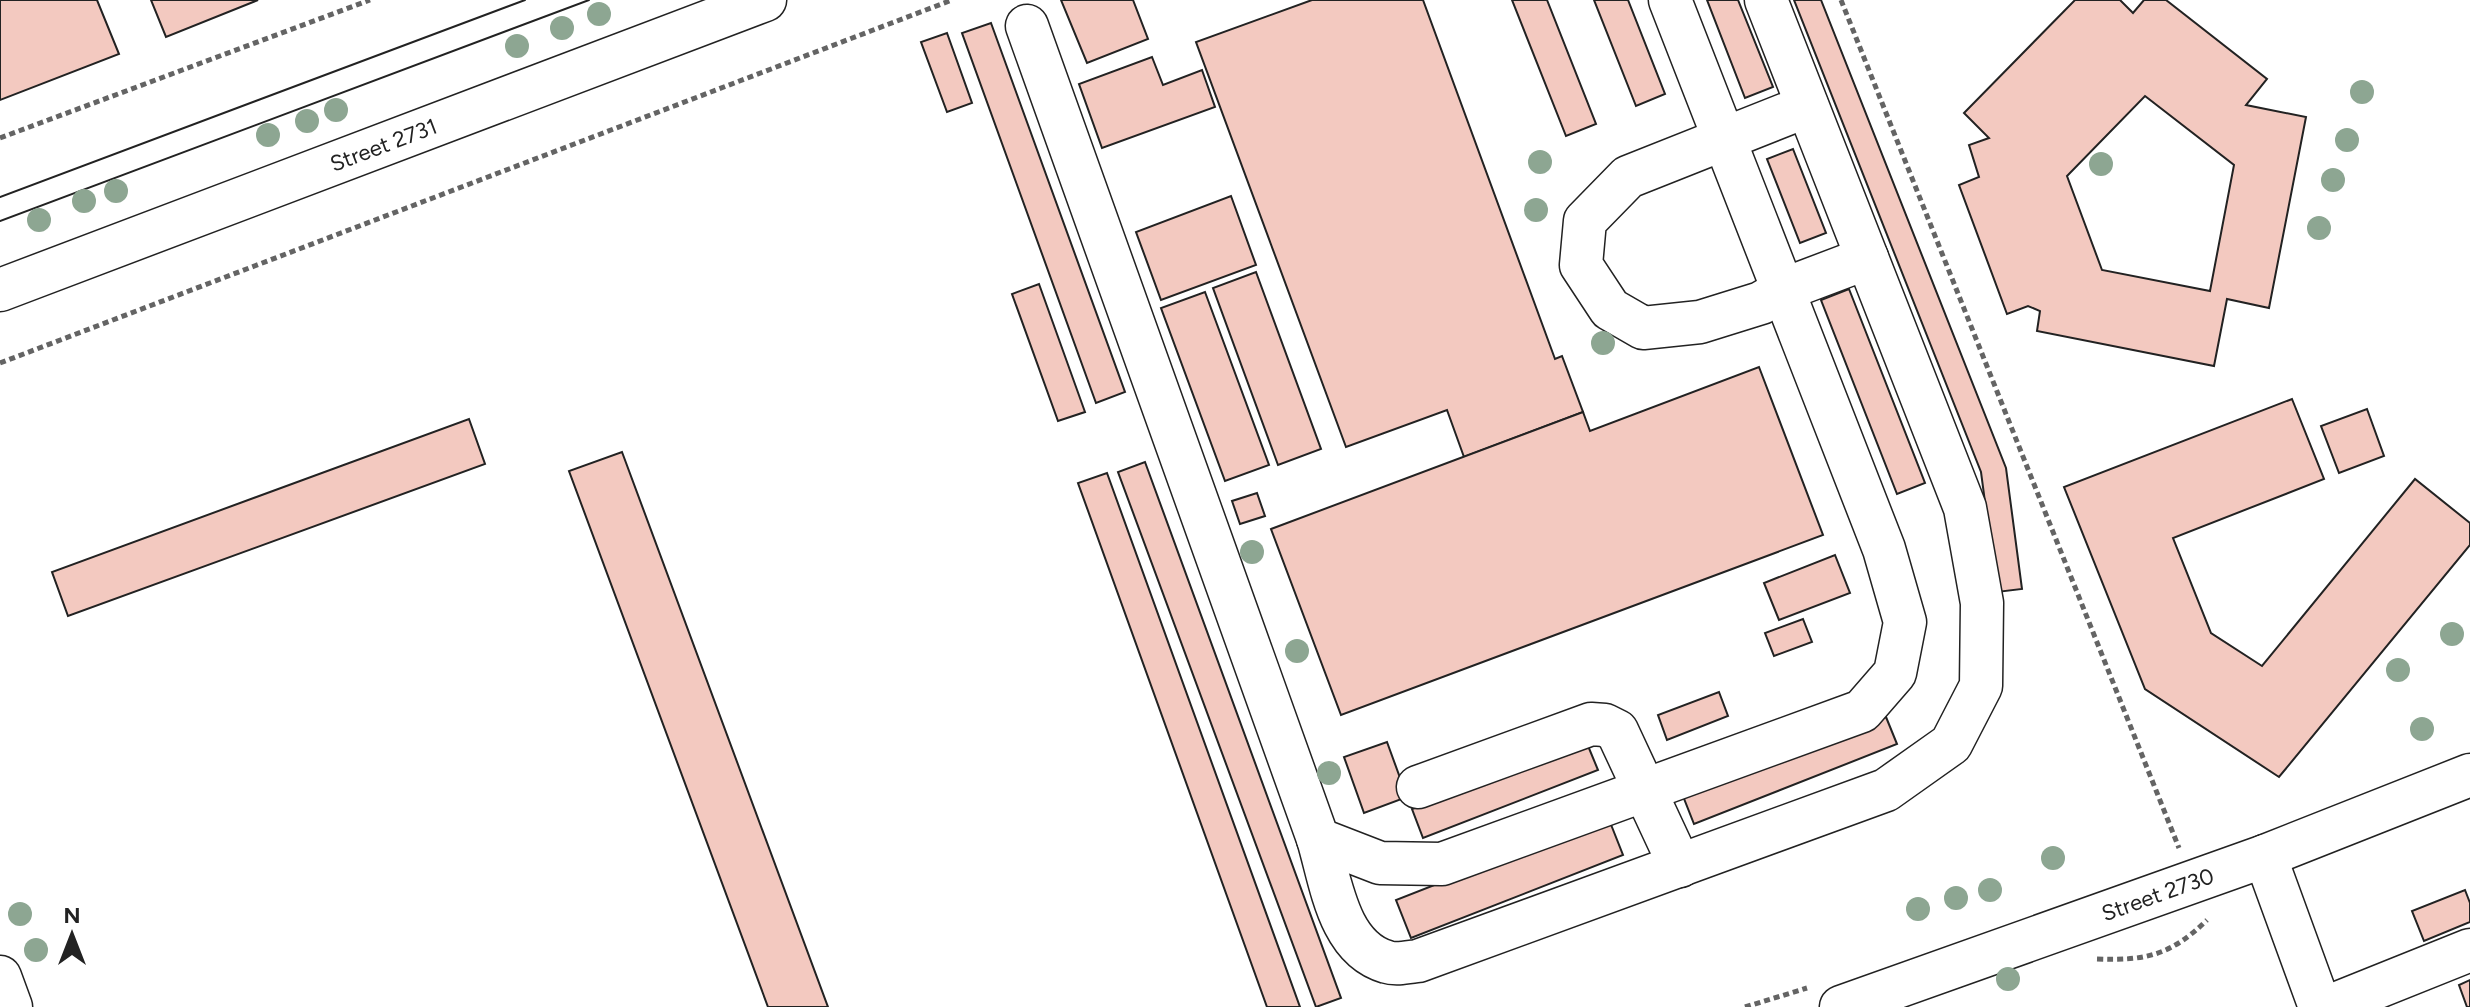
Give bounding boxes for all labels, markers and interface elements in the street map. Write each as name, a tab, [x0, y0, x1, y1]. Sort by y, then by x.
street label: Street 2731	[326, 113, 441, 178]
street label: Street 2730	[2098, 862, 2217, 927]
north arrow	[32, 895, 112, 975]
text: N	[63, 902, 81, 929]

